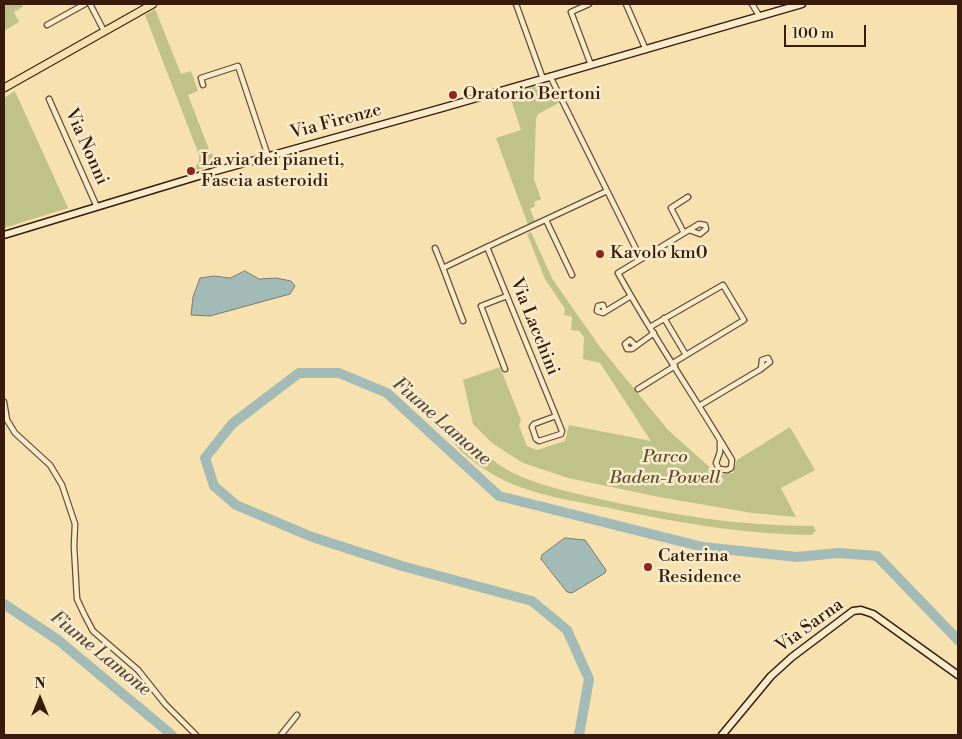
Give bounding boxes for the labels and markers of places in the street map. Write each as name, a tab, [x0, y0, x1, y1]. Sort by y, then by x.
place label: Oratorio Bertoni	[463, 84, 601, 106]
marker: Oratorio Bertoni	[447, 89, 459, 101]
place label: La via dei pianeti, Fascia asteroidi	[201, 150, 344, 192]
marker: La via dei pianeti, Fascia asteroidi	[185, 165, 197, 177]
place label: Kavolo km0	[610, 243, 708, 265]
marker: Kavolo km0	[594, 248, 606, 260]
place label: Caterina Residence	[658, 546, 741, 588]
marker: Caterina Residence	[642, 561, 654, 573]

